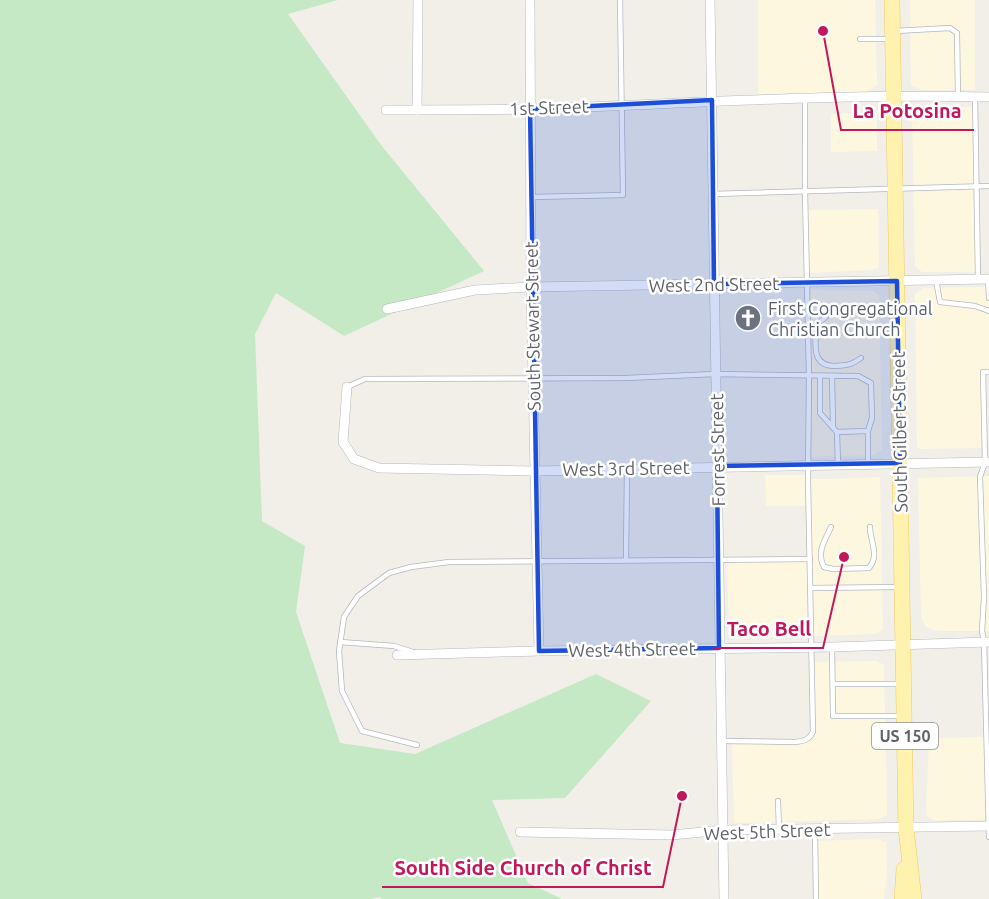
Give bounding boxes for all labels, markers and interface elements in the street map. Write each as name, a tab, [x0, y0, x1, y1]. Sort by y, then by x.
callout: La Potosina	[841, 92, 974, 130]
street label: 1st Street	[509, 96, 589, 118]
text: La Potosina	[852, 99, 962, 122]
street label: South Stewart Street	[521, 241, 543, 411]
street label: West 2nd Street	[648, 273, 780, 295]
place label: First Congregational Christian Church	[768, 298, 933, 339]
church icon: First Congregational Christian Church	[733, 303, 763, 333]
street label: South Gilbert Street	[888, 351, 910, 513]
street label: Forrest Street	[706, 393, 728, 507]
street label: West 3rd Street	[562, 457, 690, 479]
callout: Taco Bell	[714, 610, 823, 648]
text: Taco Bell	[727, 617, 811, 640]
street label: West 4th Street	[568, 638, 696, 660]
road number: US 150	[872, 723, 938, 749]
street label: West 5th Street	[703, 819, 831, 843]
callout: South Side Church of Christ	[382, 849, 663, 887]
text: South Side Church of Christ	[394, 856, 652, 879]

